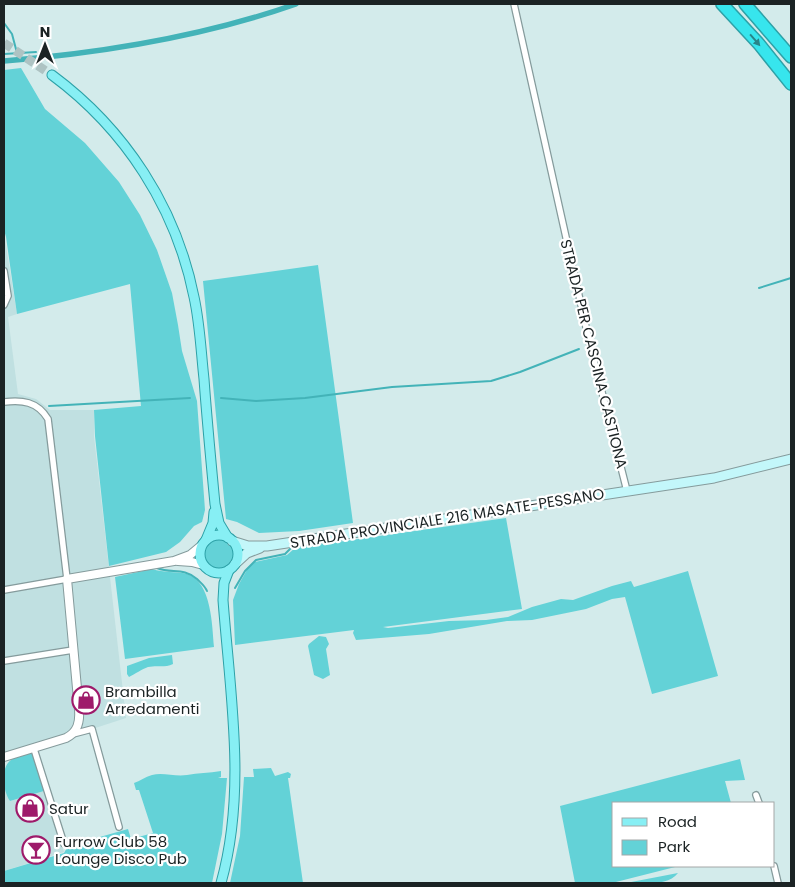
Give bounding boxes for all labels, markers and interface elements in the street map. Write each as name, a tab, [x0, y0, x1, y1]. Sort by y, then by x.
north arrow	[20, 20, 70, 70]
text: N	[40, 22, 50, 42]
one-way arrow	[750, 33, 761, 46]
street label: STRADA PER CASCINA CASTIONA	[555, 237, 633, 471]
street label: STRADA PROVINCIALE 216 MASATE-PESSANO	[288, 483, 606, 553]
place label: Brambilla Arredamenti	[105, 681, 199, 719]
shop icon: Brambilla Arredamenti	[71, 685, 101, 715]
shop icon: Satur	[15, 793, 45, 823]
place label: Satur	[49, 798, 89, 819]
legend	[612, 802, 775, 867]
text: Road	[658, 811, 697, 832]
place label: Furrow Club 58 Lounge Disco Pub	[55, 831, 187, 869]
bar icon: Furrow Club 58 Lounge Disco Pub	[21, 835, 51, 865]
text: Park	[658, 836, 690, 857]

